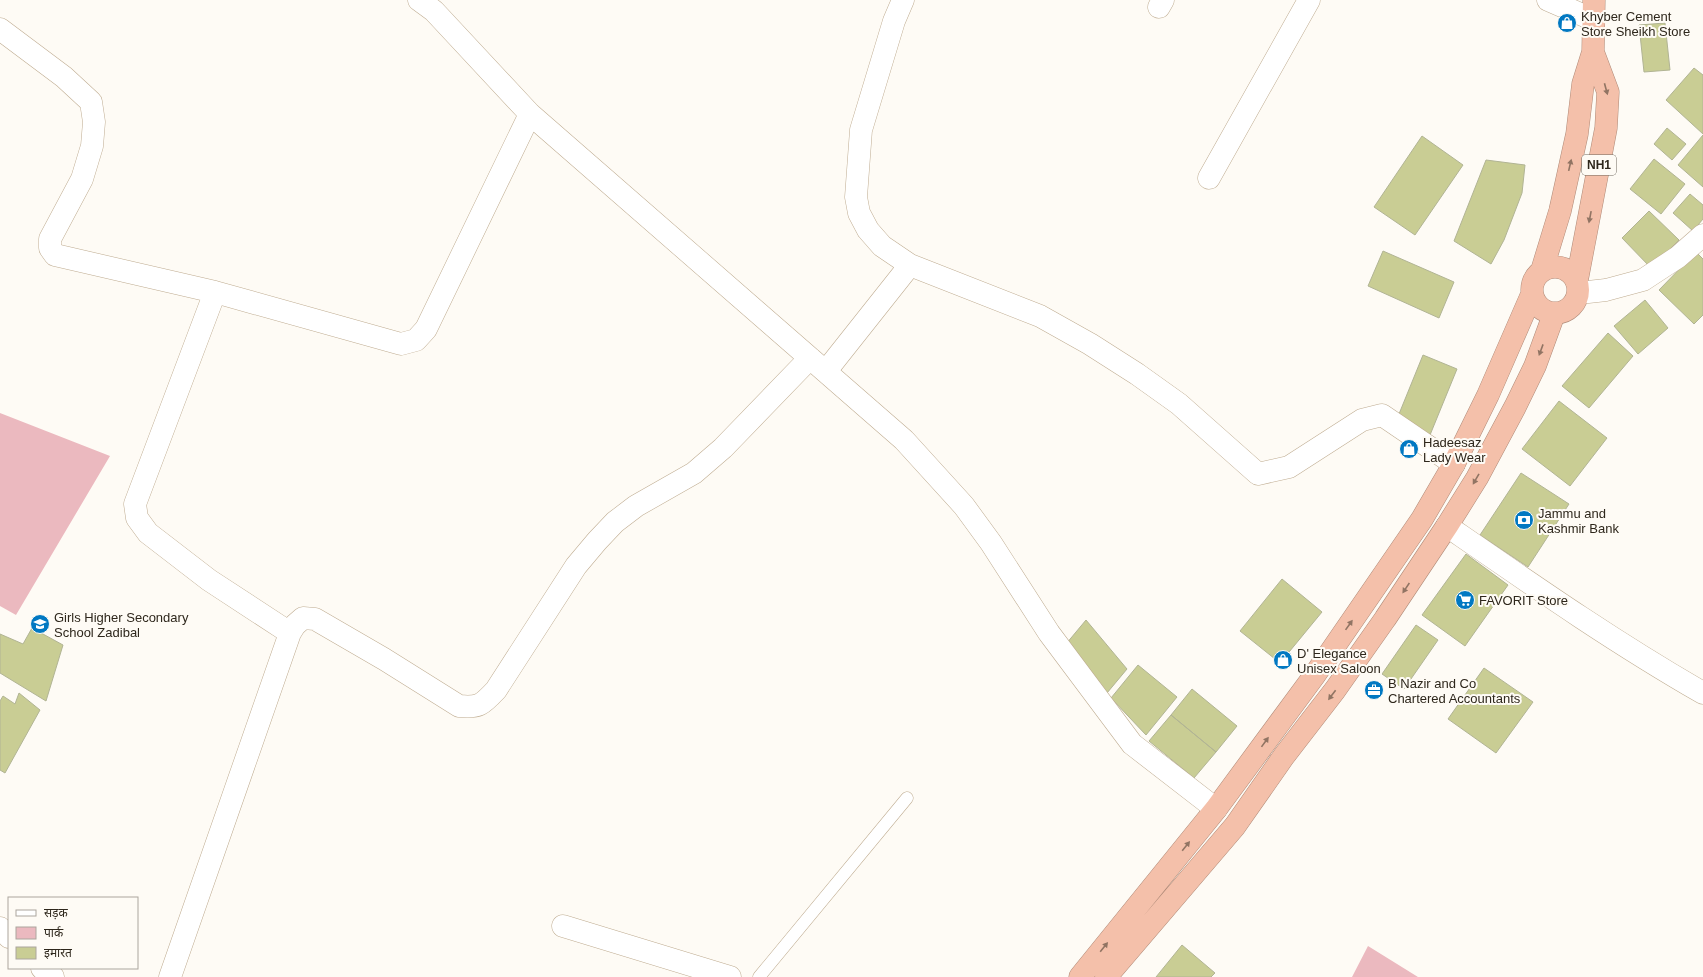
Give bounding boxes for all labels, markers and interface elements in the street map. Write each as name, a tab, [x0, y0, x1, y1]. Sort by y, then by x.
place label: Khyber Cement Store Sheikh Store	[1581, 9, 1690, 39]
shop icon: Khyber Cement Store Sheikh Store	[1556, 12, 1578, 34]
one-way arrow	[1603, 83, 1609, 95]
road number: NH1	[1582, 155, 1616, 175]
one-way arrow	[1568, 159, 1574, 171]
one-way arrow	[1586, 211, 1592, 223]
one-way arrow	[1537, 345, 1543, 357]
place label: Hadeesaz Lady Wear	[1423, 435, 1486, 465]
shop icon: Hadeesaz Lady Wear	[1398, 438, 1420, 460]
one-way arrow	[1473, 473, 1480, 485]
place label: Jammu and Kashmir Bank	[1538, 506, 1619, 536]
bank icon: Jammu and Kashmir Bank	[1513, 509, 1535, 531]
one-way arrow	[1402, 582, 1409, 594]
supermarket icon: FAVORIT Store	[1454, 589, 1476, 611]
place label: FAVORIT Store	[1479, 593, 1568, 608]
place label: Girls Higher Secondary School Zadibal	[54, 610, 189, 640]
school or university icon: Girls Higher Secondary School Zadibal	[29, 613, 51, 635]
one-way arrow	[1345, 620, 1353, 630]
place label: D' Elegance Unisex Saloon	[1297, 646, 1381, 676]
shop icon: D' Elegance Unisex Saloon	[1272, 649, 1294, 671]
place label: B Nazir and Co Chartered Accountants	[1388, 676, 1521, 706]
office icon: B Nazir and Co Chartered Accountants	[1363, 679, 1385, 701]
one-way arrow	[1327, 689, 1336, 700]
one-way arrow	[1261, 737, 1269, 748]
one-way arrow	[1182, 840, 1191, 851]
legend	[8, 897, 138, 969]
text: सड़क	[44, 906, 69, 920]
text: पार्क	[44, 926, 64, 940]
one-way arrow	[1100, 941, 1109, 952]
text: इमारत	[44, 946, 73, 960]

